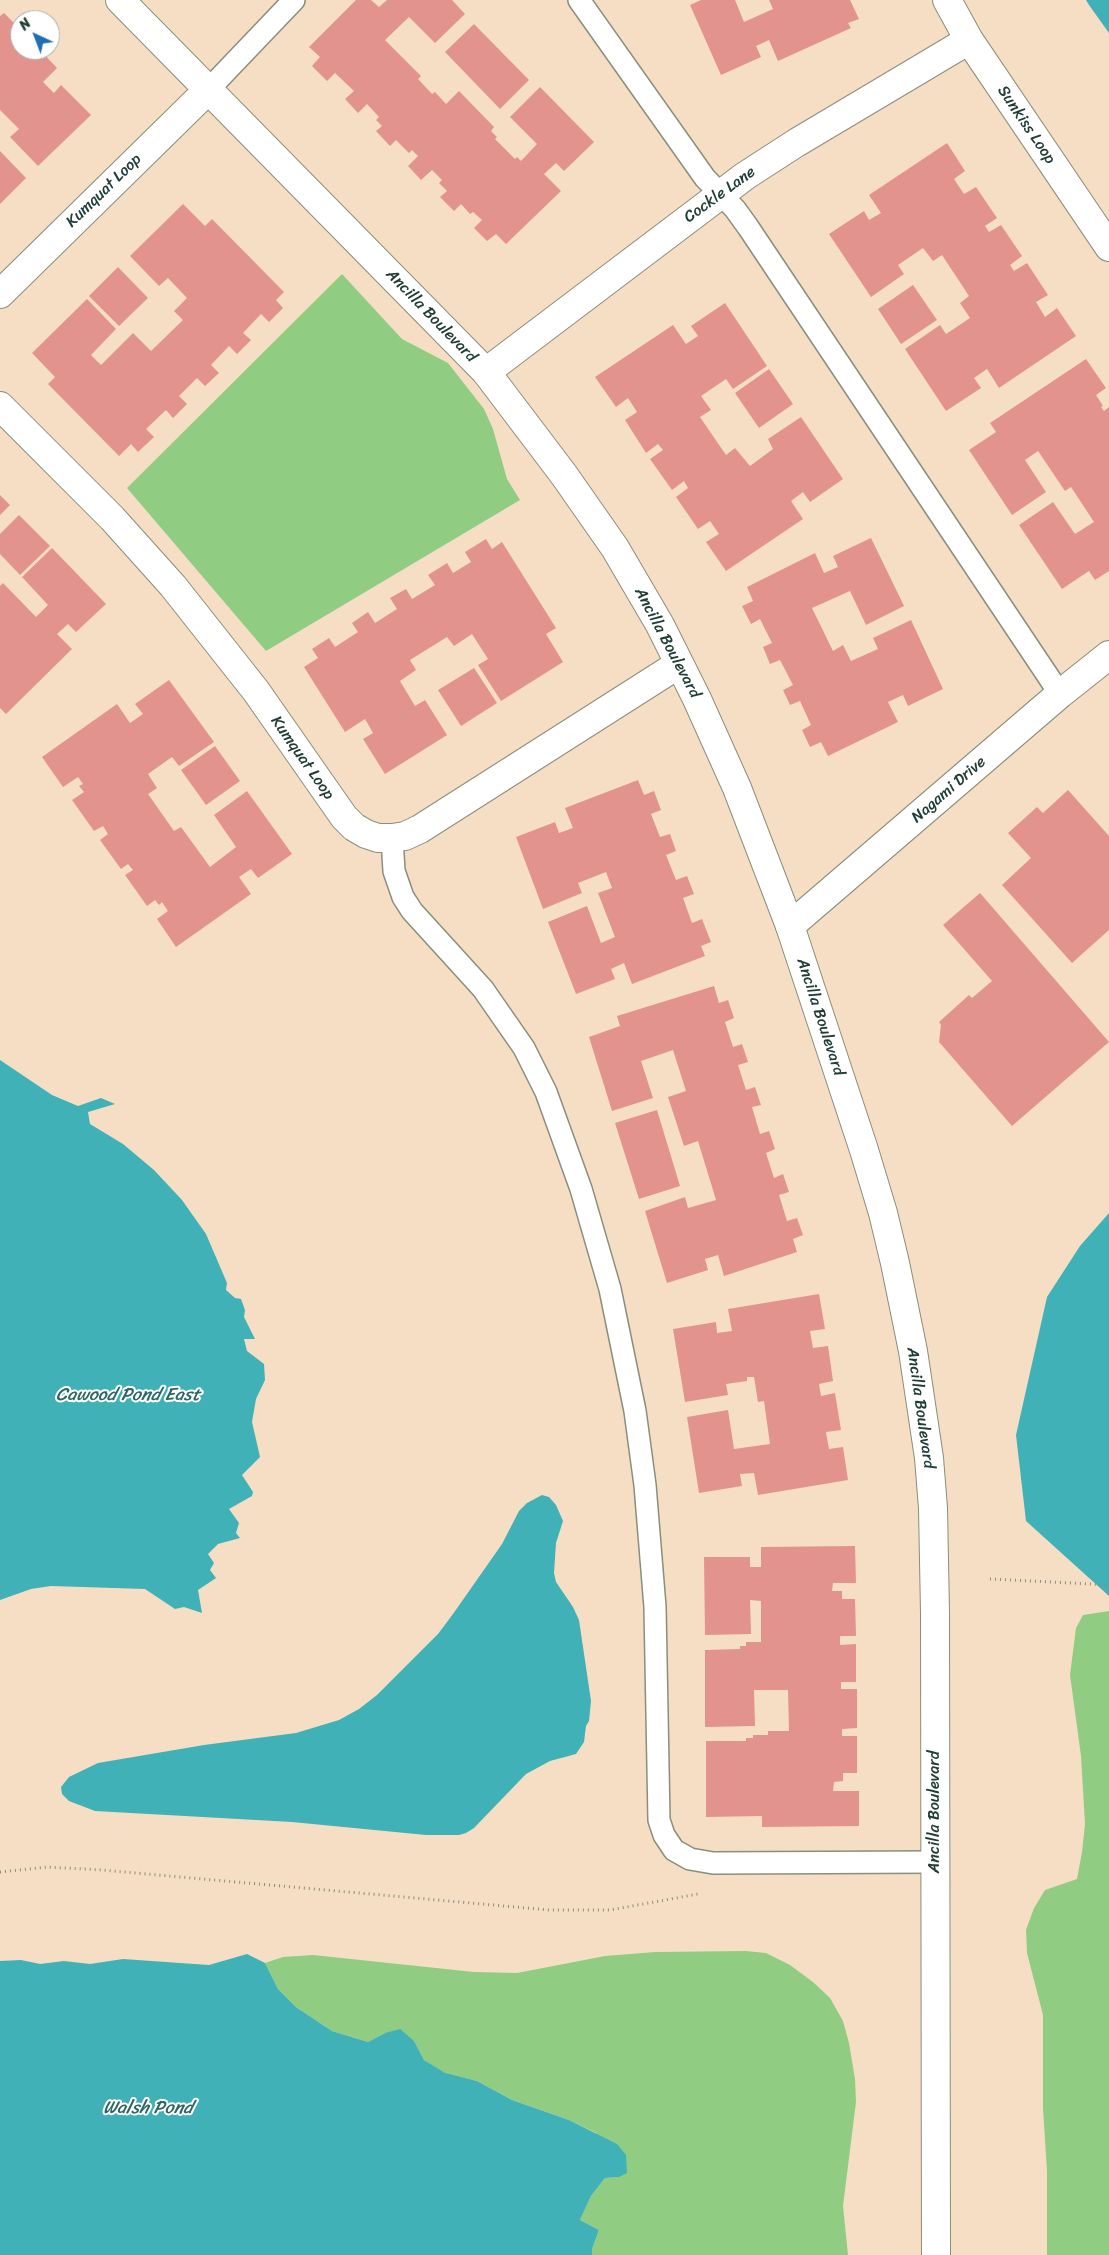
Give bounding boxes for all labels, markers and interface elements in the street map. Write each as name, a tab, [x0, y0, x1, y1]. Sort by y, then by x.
north arrow	[10, 10, 60, 60]
text: N	[13, 12, 37, 37]
street label: Sunkiss Loop	[993, 82, 1059, 168]
street label: Kumquat Loop	[62, 150, 146, 232]
street label: Cockle Lane	[680, 163, 760, 227]
street label: Ancilla Boulevard	[382, 265, 480, 367]
street label: Ancilla Boulevard	[630, 584, 704, 702]
street label: Kumquat Loop	[266, 712, 338, 804]
street label: Nagami Drive	[908, 752, 990, 828]
street label: Ancilla Boulevard	[792, 956, 848, 1078]
street label: Ancilla Boulevard	[902, 1346, 938, 1470]
water label: Cawood Pond East	[56, 1384, 200, 1406]
street label: Ancilla Boulevard	[925, 1751, 945, 1873]
water label: Walsh Pond	[103, 2097, 193, 2119]

